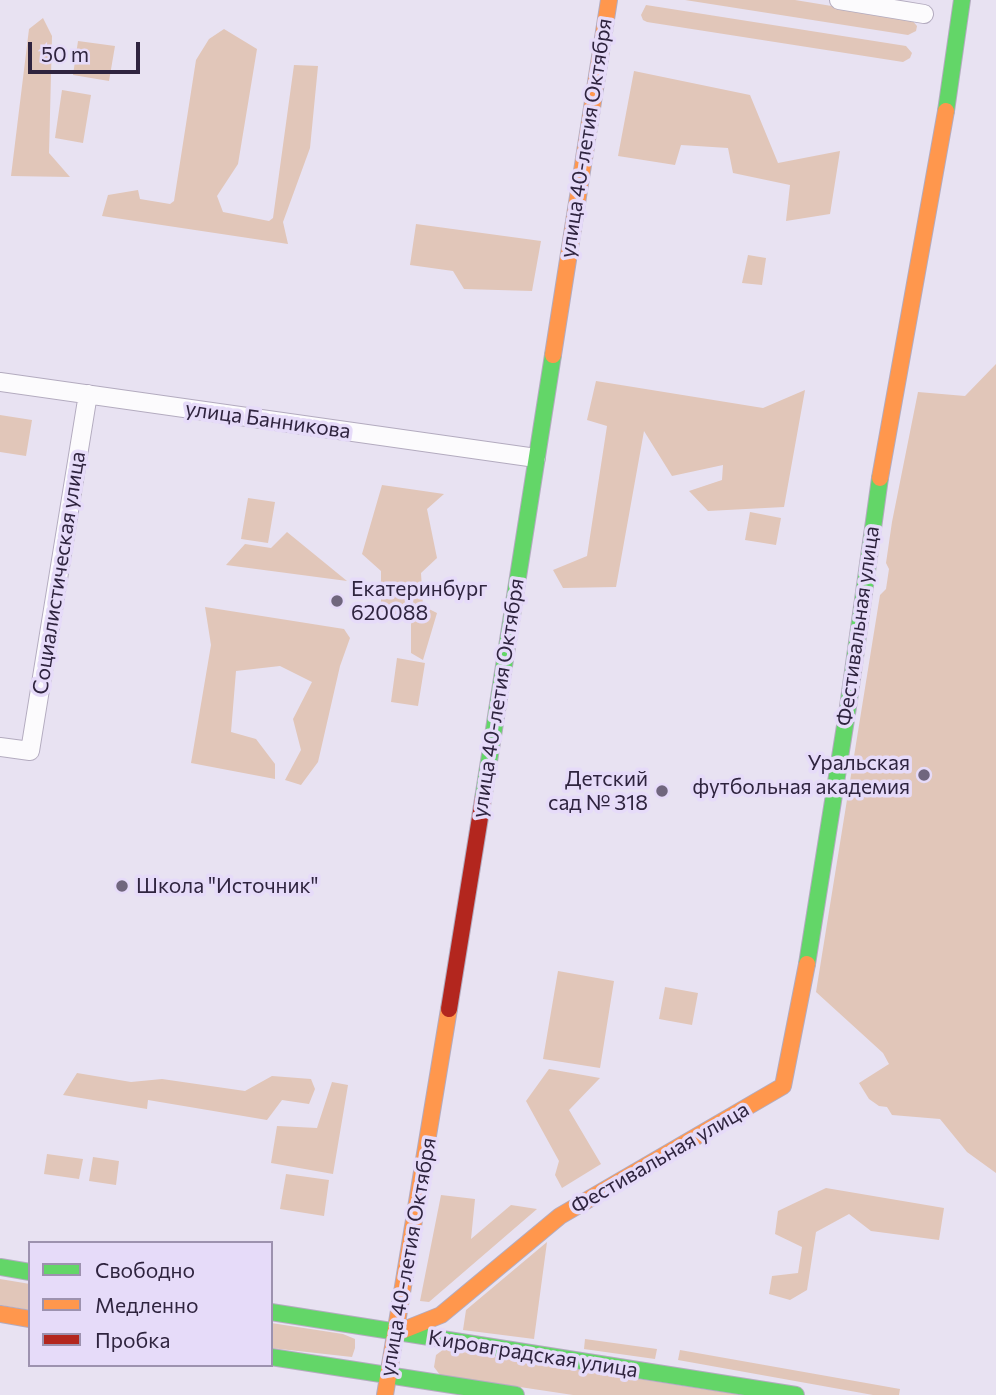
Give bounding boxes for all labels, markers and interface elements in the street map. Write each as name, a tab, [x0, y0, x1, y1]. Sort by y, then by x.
street label: улица 40-летия Октября	[555, 16, 617, 260]
scale bar	[32, 28, 144, 72]
text: 50 m	[41, 41, 89, 66]
street label: улица Банникова	[184, 396, 352, 444]
street label: Социалистическая улица	[27, 450, 91, 696]
street label: Фестивальная улица	[831, 524, 885, 728]
place label: Екатеринбург 620088	[351, 576, 487, 626]
street label: улица 40-летия Октября	[467, 576, 529, 820]
marker: Екатеринбург 620088	[329, 593, 345, 609]
place label: Уральская футбольная академия	[693, 750, 910, 800]
place label: Детский сад № 318	[548, 766, 648, 816]
marker: Уральская футбольная академия	[916, 767, 932, 783]
marker: Детский сад № 318	[654, 783, 670, 799]
place label: Школа "Источник"	[136, 873, 319, 899]
marker: Школа "Источник"	[114, 878, 130, 894]
street label: Фестивальная улица	[566, 1097, 754, 1219]
street label: улица 40-летия Октября	[375, 1136, 441, 1378]
legend	[28, 1241, 273, 1367]
text: Свободно	[95, 1257, 195, 1282]
text: Медленно	[95, 1292, 199, 1317]
street label: Кировградская улица	[426, 1325, 640, 1383]
text: Пробка	[95, 1327, 170, 1352]

